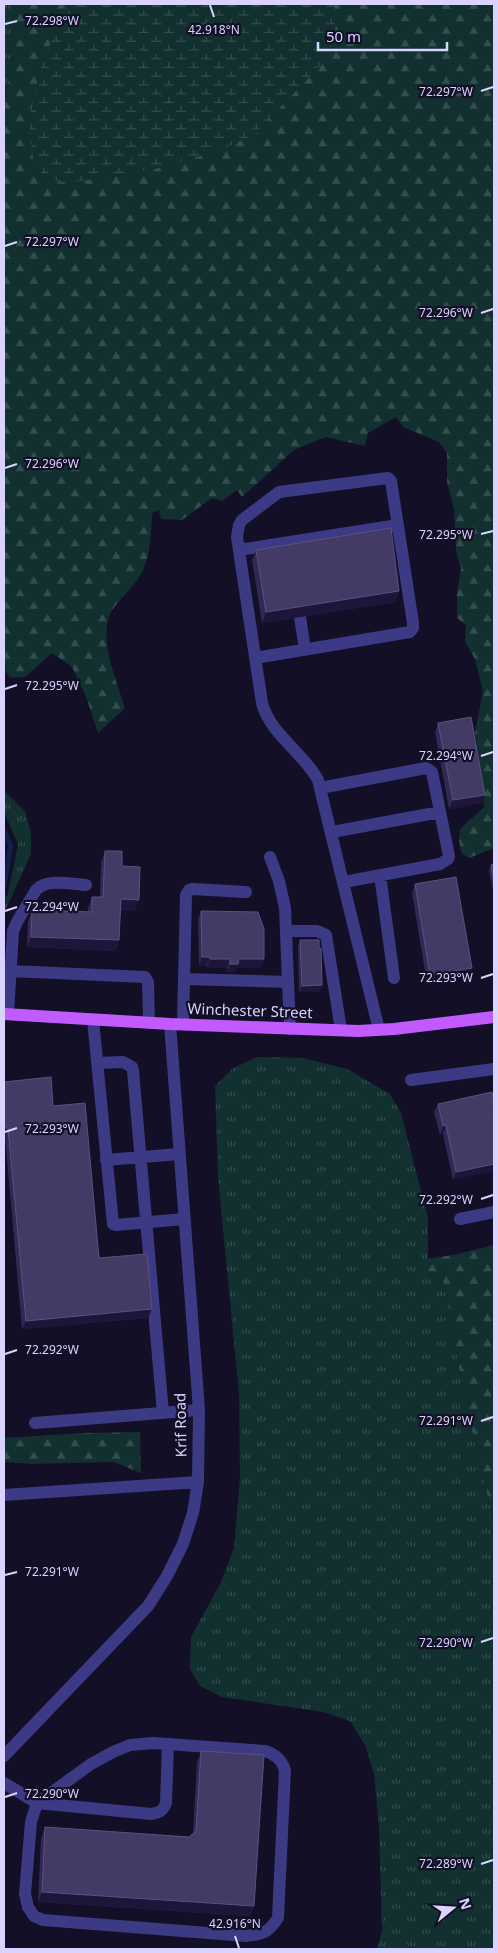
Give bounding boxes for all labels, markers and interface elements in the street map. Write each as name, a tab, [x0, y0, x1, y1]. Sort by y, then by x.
text: 72.298°W	[25, 12, 79, 29]
scale bar	[318, 20, 447, 52]
text: 42.918°N	[188, 21, 240, 38]
text: 50 m	[326, 26, 361, 46]
text: 72.297°W	[419, 83, 473, 100]
text: 72.297°W	[25, 233, 79, 250]
text: 72.296°W	[419, 304, 473, 321]
text: 72.296°W	[25, 455, 79, 472]
text: 72.295°W	[419, 526, 473, 543]
text: 72.295°W	[25, 677, 79, 694]
text: 72.294°W	[419, 747, 473, 764]
text: 72.294°W	[25, 898, 79, 915]
text: 72.293°W	[419, 969, 473, 986]
street label: Winchester Street	[187, 998, 313, 1022]
text: 72.293°W	[25, 1120, 79, 1137]
text: 72.292°W	[419, 1191, 473, 1208]
text: 72.292°W	[25, 1341, 79, 1358]
street label: Krif Road	[169, 1393, 191, 1457]
text: 72.291°W	[419, 1412, 473, 1429]
text: 72.291°W	[25, 1563, 79, 1580]
text: 72.290°W	[419, 1634, 473, 1651]
text: 72.290°W	[25, 1785, 79, 1802]
text: 72.289°W	[419, 1855, 473, 1872]
north arrow	[428, 1883, 478, 1933]
text: N	[455, 1895, 477, 1912]
text: 42.916°N	[209, 1915, 261, 1932]

